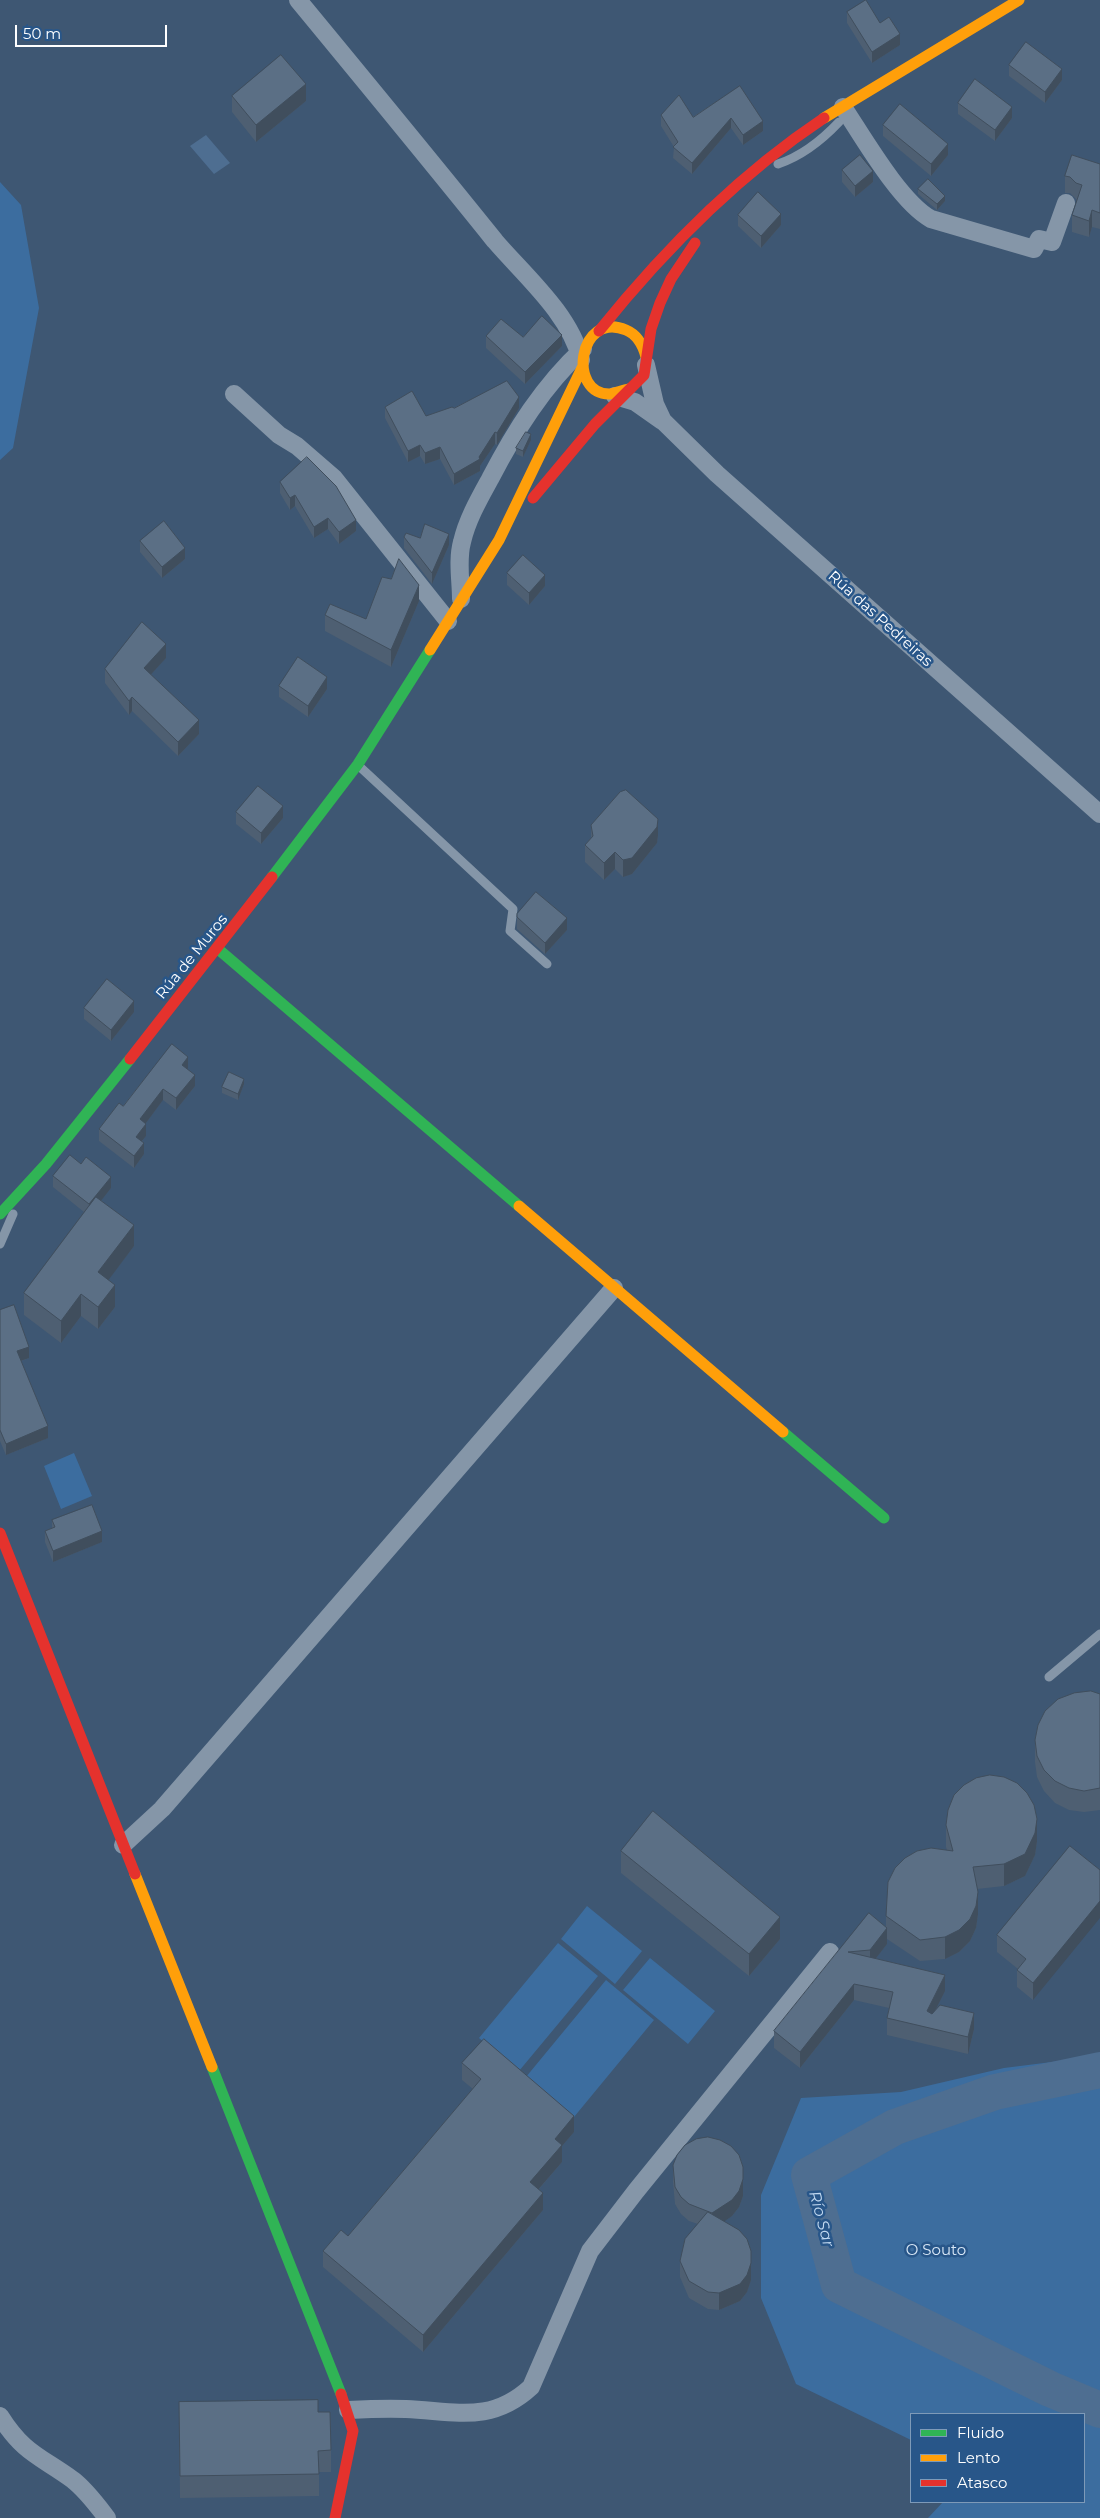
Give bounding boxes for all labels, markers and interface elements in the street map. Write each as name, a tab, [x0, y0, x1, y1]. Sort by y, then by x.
scale bar	[18, 15, 170, 47]
text: 50 m	[23, 24, 61, 43]
street label: Rúa das Pedreiras	[824, 567, 936, 671]
street label: Rúa de Muros	[152, 911, 232, 1003]
water label: Río Sar	[804, 2189, 838, 2249]
park label: O Souto	[906, 2242, 966, 2260]
legend	[910, 2413, 1085, 2503]
text: Fluido	[957, 2423, 1004, 2442]
text: Lento	[957, 2448, 1000, 2467]
text: Atasco	[957, 2473, 1007, 2492]

